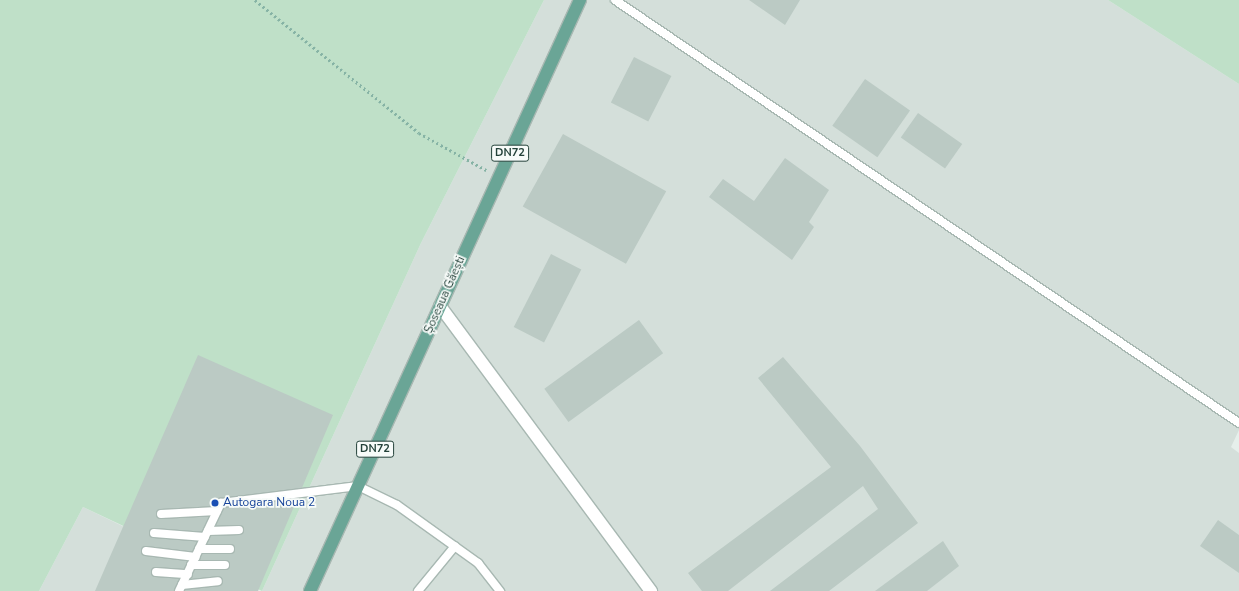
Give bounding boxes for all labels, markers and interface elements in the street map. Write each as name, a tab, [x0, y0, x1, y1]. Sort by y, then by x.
road number: DN72	[491, 144, 529, 162]
street label: Șoseaua Găești	[422, 254, 468, 336]
road number: DN72	[356, 440, 394, 458]
place label: Autogara Noua 2	[223, 496, 315, 510]
marker: Autogara Noua 2	[210, 498, 220, 508]

